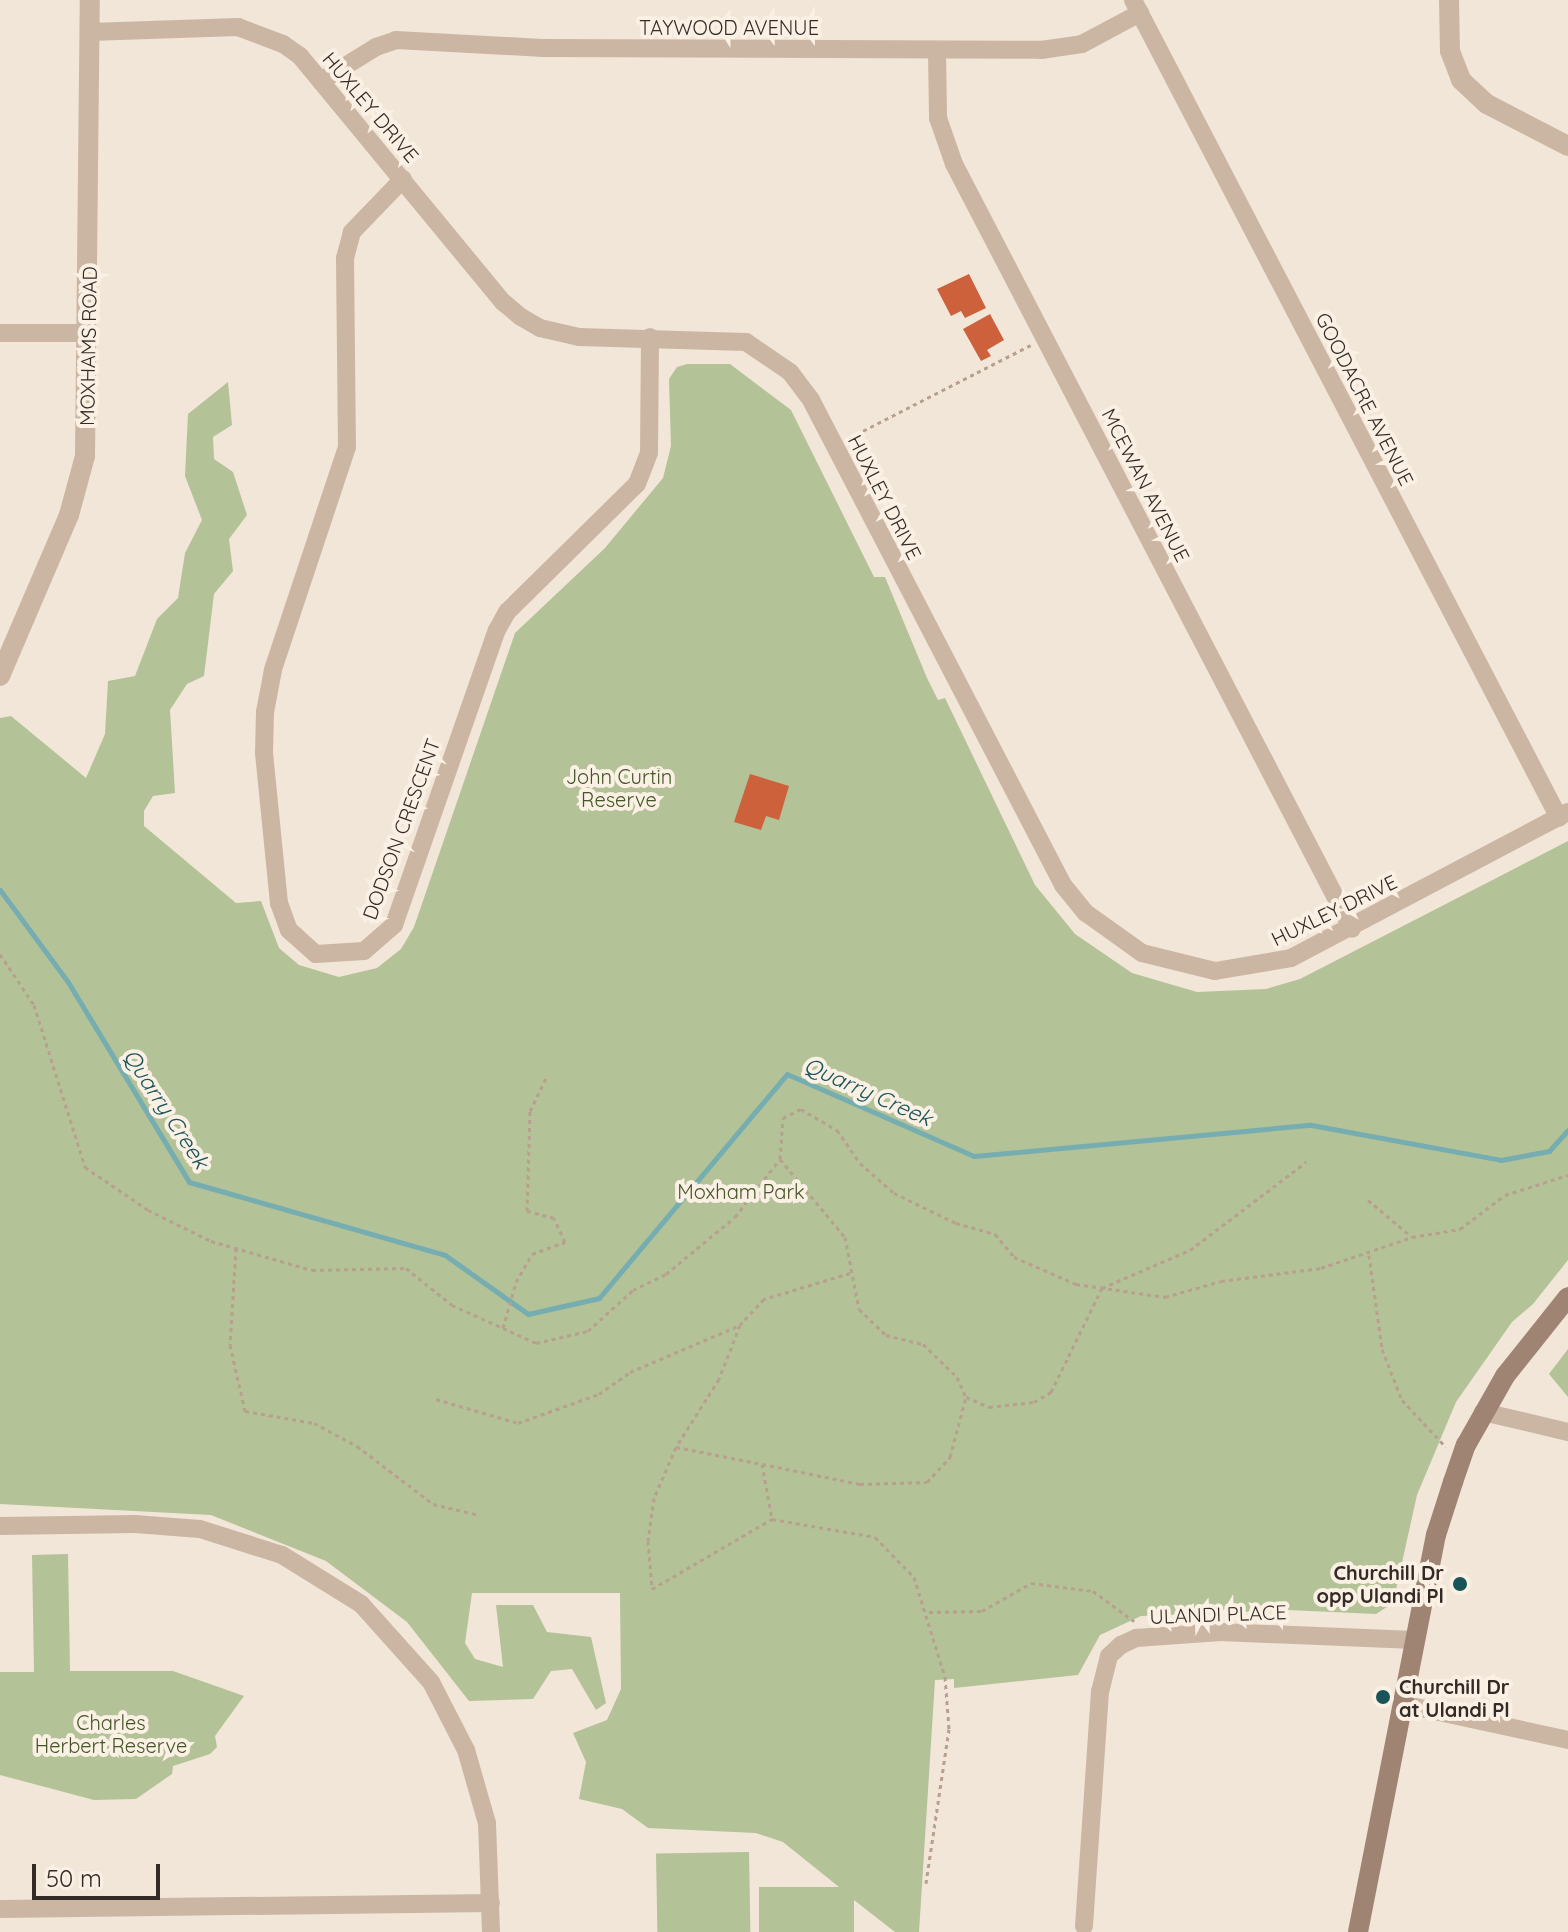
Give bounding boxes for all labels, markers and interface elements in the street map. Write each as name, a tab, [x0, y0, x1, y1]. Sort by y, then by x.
street label: TAYWOOD AVENUE	[639, 15, 819, 39]
street label: HUXLEY DRIVE	[318, 47, 424, 167]
street label: MOXHAMS ROAD	[75, 266, 101, 426]
street label: GOODACRE AVENUE	[1311, 309, 1419, 489]
street label: MCEWAN AVENUE	[1097, 404, 1195, 566]
street label: HUXLEY DRIVE	[843, 431, 927, 563]
street label: DODSON CRESCENT	[357, 735, 445, 923]
park label: John Curtin Reserve	[566, 765, 672, 812]
street label: HUXLEY DRIVE	[1267, 869, 1401, 951]
water label: Quarry Creek	[118, 1044, 214, 1174]
water label: Quarry Creek	[800, 1052, 936, 1132]
park label: Moxham Park	[677, 1179, 805, 1203]
place label: Churchill Dr opp Ulandi Pl	[1316, 1560, 1444, 1607]
marker: Churchill Dr opp Ulandi Pl	[1451, 1575, 1469, 1593]
street label: ULANDI PLACE	[1149, 1600, 1287, 1628]
place label: Churchill Dr at Ulandi Pl	[1399, 1674, 1510, 1721]
marker: Churchill Dr at Ulandi Pl	[1374, 1688, 1392, 1706]
park label: Charles Herbert Reserve	[35, 1711, 187, 1758]
scale bar	[36, 1848, 164, 1898]
text: 50 m	[46, 1863, 102, 1893]

